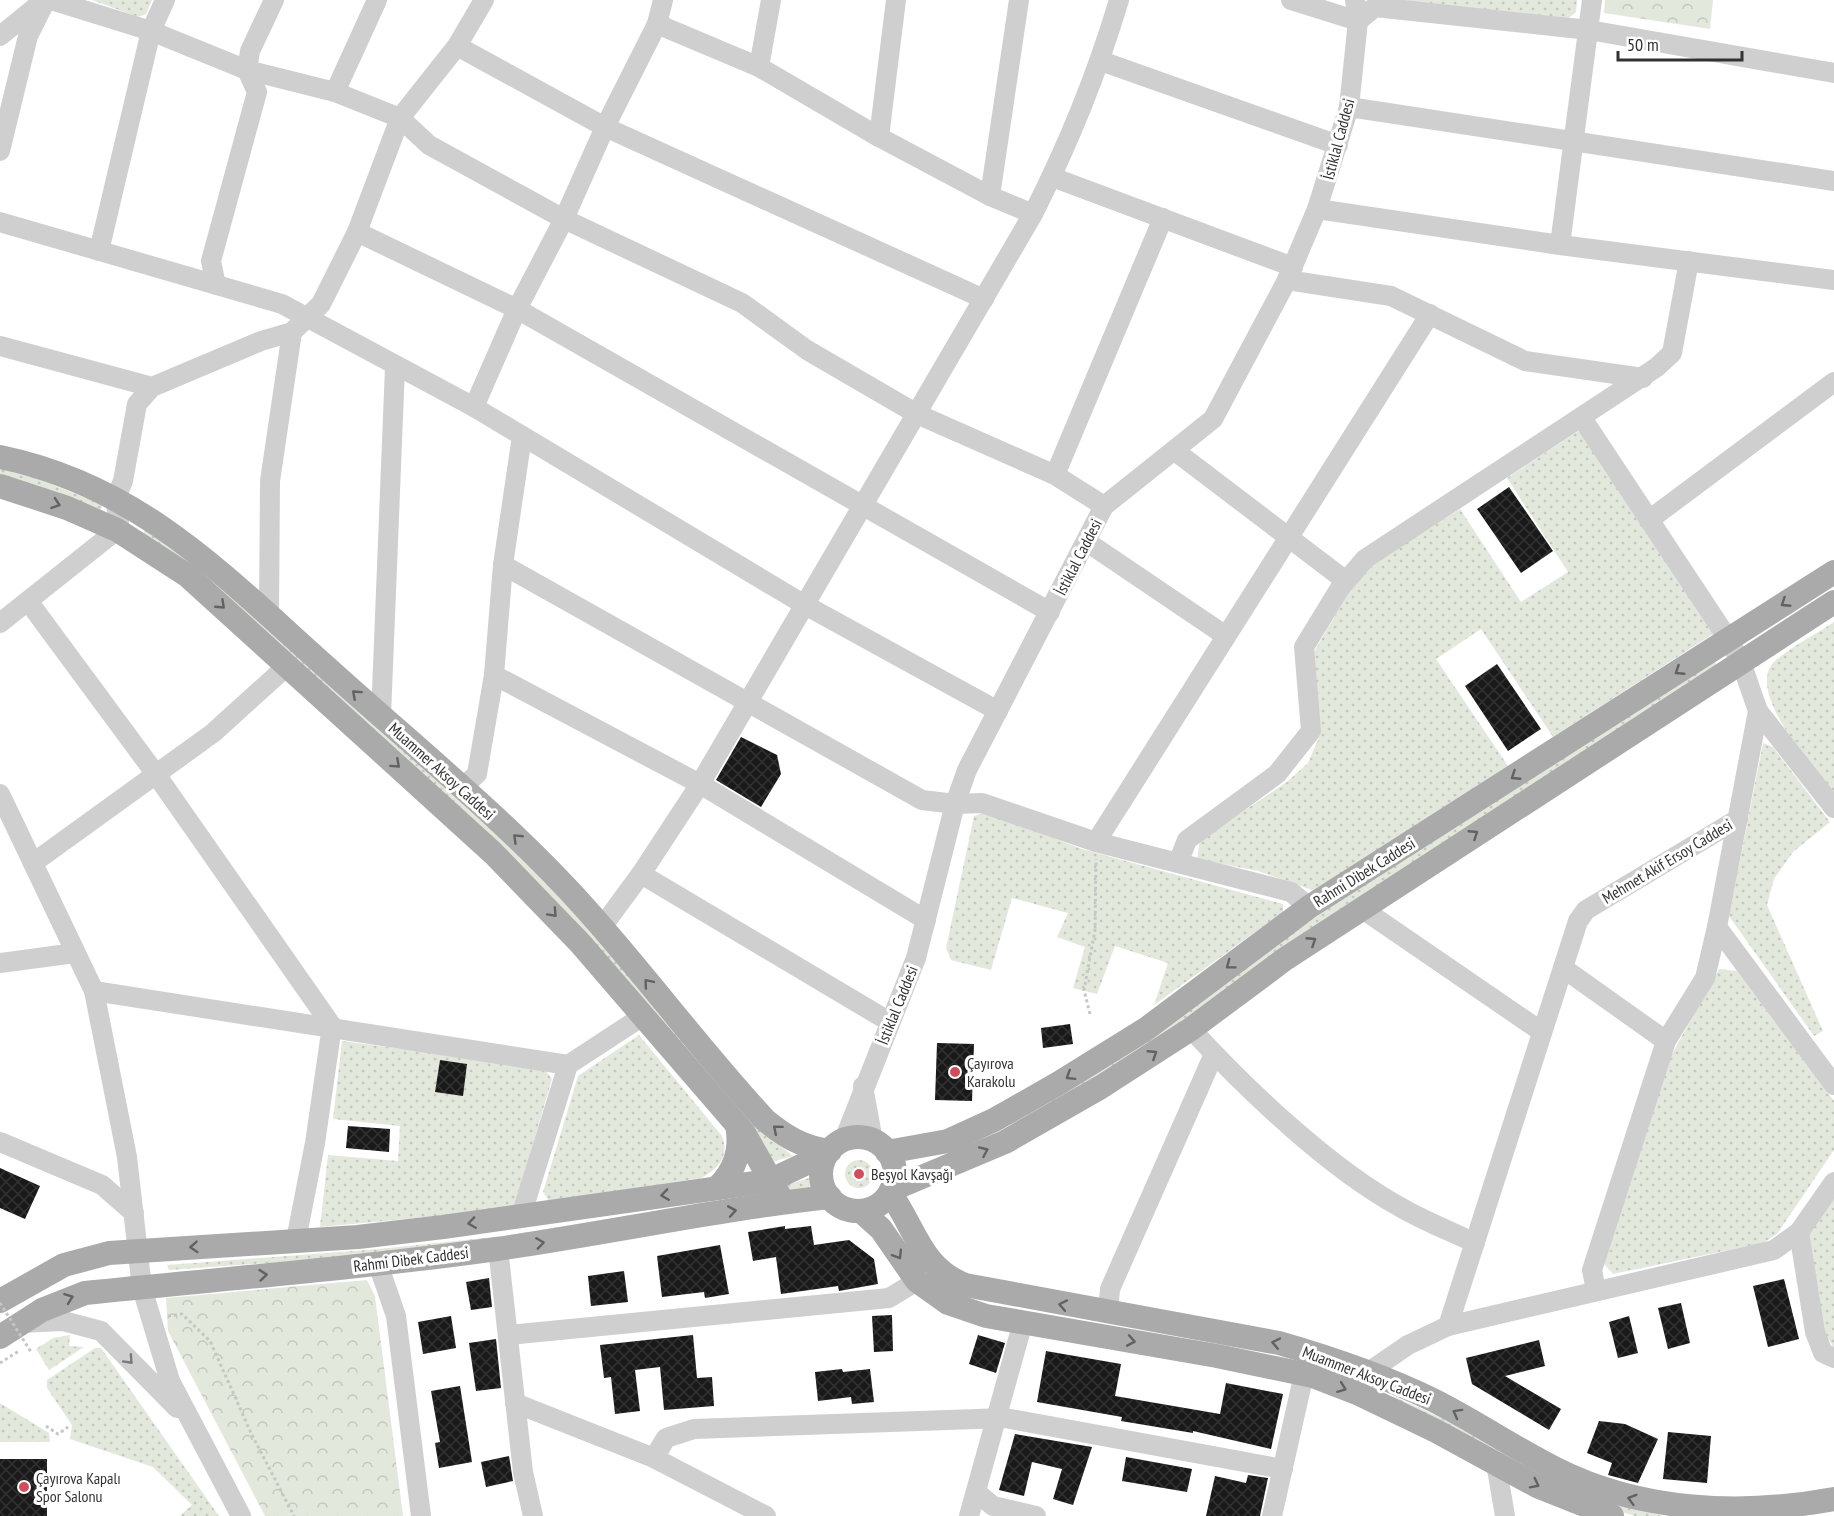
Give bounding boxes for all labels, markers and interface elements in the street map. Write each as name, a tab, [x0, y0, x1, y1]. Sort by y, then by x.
scale bar	[1618, 24, 1742, 62]
text: 50 m	[1627, 33, 1659, 56]
street label: İstiklal Caddesi	[1318, 96, 1358, 182]
one-way arrow	[50, 496, 61, 509]
street label: İstiklal Caddesi	[1050, 515, 1106, 599]
one-way arrow	[1781, 596, 1791, 608]
one-way arrow	[214, 598, 225, 609]
one-way arrow	[1675, 664, 1686, 675]
one-way arrow	[353, 690, 363, 701]
street label: Muammer Aksoy Caddesi	[385, 718, 499, 824]
one-way arrow	[389, 757, 400, 768]
one-way arrow	[1511, 769, 1521, 781]
street label: Mehmet Akif Ersoy Caddesi	[1598, 814, 1736, 908]
one-way arrow	[1468, 830, 1479, 841]
street label: Rahmi Dibek Caddesi	[1310, 833, 1418, 911]
one-way arrow	[514, 835, 525, 846]
one-way arrow	[545, 906, 556, 917]
one-way arrow	[1305, 937, 1316, 948]
one-way arrow	[1226, 958, 1237, 969]
street label: İstiklal Caddesi	[872, 963, 922, 1047]
one-way arrow	[644, 979, 655, 990]
one-way arrow	[1146, 1050, 1157, 1061]
place label: Çayırova Karakolu	[967, 1053, 1015, 1091]
marker: Çayırova Karakolu	[948, 1065, 962, 1079]
one-way arrow	[1066, 1068, 1076, 1080]
one-way arrow	[772, 1126, 783, 1137]
one-way arrow	[977, 1146, 988, 1158]
place label: Beşyol Kavşağı	[871, 1164, 953, 1184]
marker: Beşyol Kavşağı	[852, 1167, 866, 1181]
one-way arrow	[660, 1189, 670, 1201]
one-way arrow	[727, 1205, 737, 1218]
one-way arrow	[467, 1217, 477, 1229]
one-way arrow	[535, 1237, 544, 1249]
one-way arrow	[190, 1240, 199, 1253]
street label: Rahmi Dibek Caddesi	[352, 1242, 470, 1276]
one-way arrow	[891, 1248, 902, 1259]
one-way arrow	[258, 1269, 267, 1282]
one-way arrow	[63, 1293, 74, 1306]
one-way arrow	[1059, 1299, 1069, 1312]
one-way arrow	[1126, 1334, 1136, 1347]
one-way arrow	[1271, 1337, 1281, 1350]
street label: Muammer Aksoy Caddesi	[1300, 1341, 1434, 1409]
one-way arrow	[121, 1353, 132, 1364]
one-way arrow	[1336, 1380, 1347, 1393]
one-way arrow	[1453, 1409, 1463, 1421]
place label: Çayırova Kapalı Spor Salonu	[36, 1468, 121, 1506]
one-way arrow	[1529, 1477, 1539, 1488]
marker: Çayırova Kapalı Spor Salonu	[17, 1480, 31, 1494]
one-way arrow	[1627, 1494, 1638, 1506]

